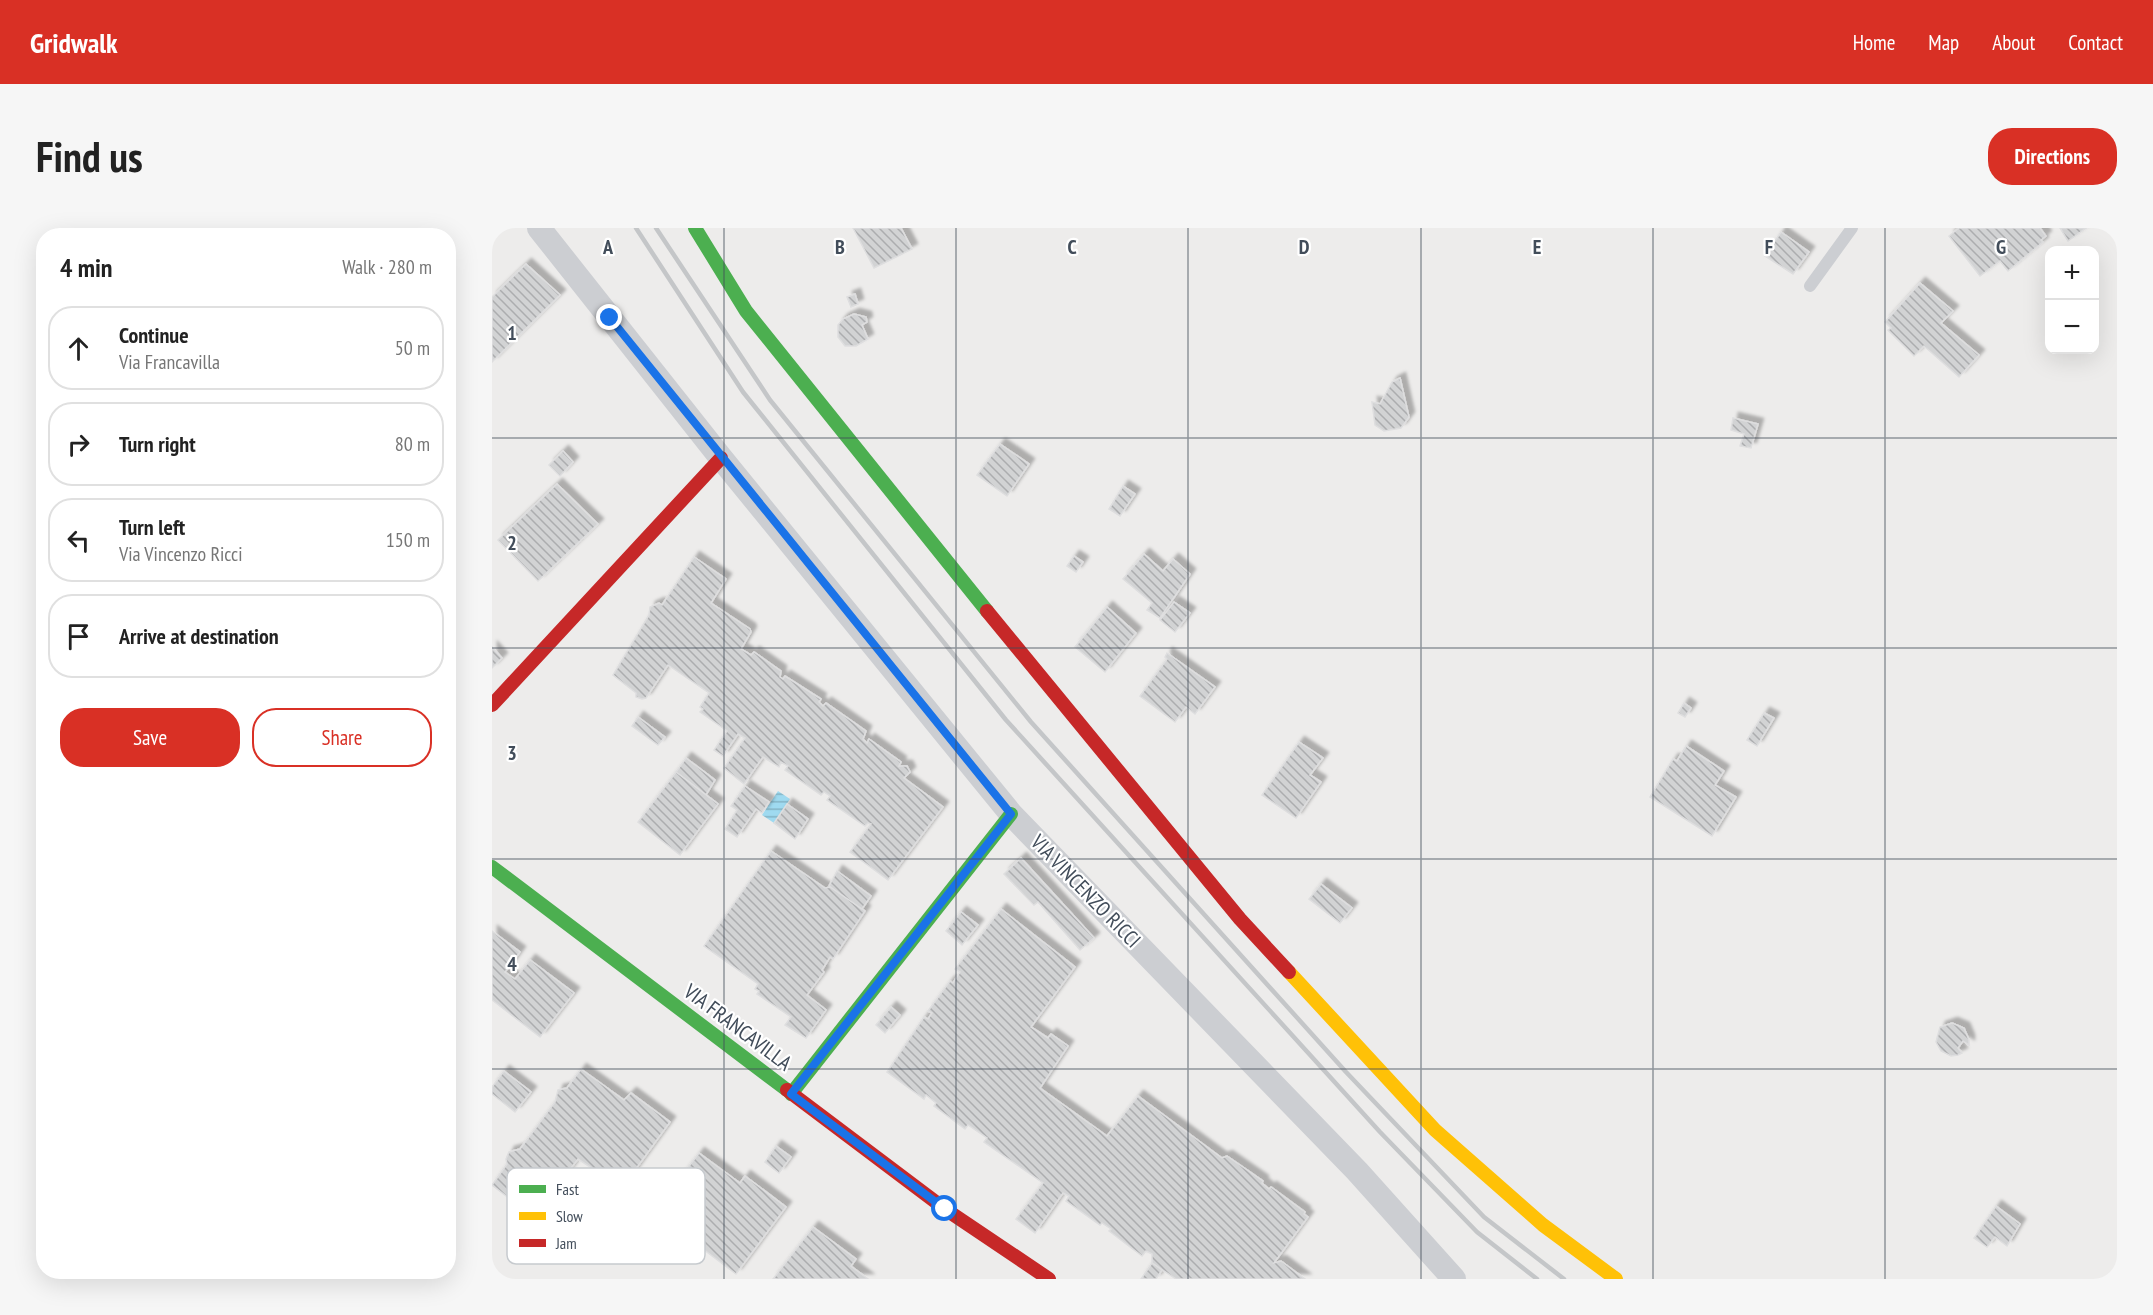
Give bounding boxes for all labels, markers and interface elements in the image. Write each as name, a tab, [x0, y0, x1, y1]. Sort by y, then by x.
text: Gridwalk	[30, 24, 118, 61]
text: Home	[1853, 29, 1895, 56]
text: Map	[1928, 29, 1959, 56]
text: About	[1992, 29, 2035, 56]
text: Contact	[2068, 29, 2123, 56]
button: Directions	[1988, 128, 2117, 185]
text: Find us	[36, 129, 143, 184]
text: A	[602, 234, 614, 260]
text: B	[835, 234, 845, 260]
text: C	[1067, 234, 1077, 260]
text: D	[1299, 234, 1310, 260]
text: E	[1533, 234, 1541, 260]
text: F	[1765, 234, 1773, 260]
text: G	[1996, 234, 2006, 260]
map controls	[2045, 246, 2099, 354]
button: +	[2045, 246, 2099, 300]
text: 4 min	[60, 251, 113, 284]
text: Walk · 280 m	[342, 254, 432, 280]
button: −	[2045, 300, 2099, 354]
route end	[596, 304, 622, 330]
text: 1	[507, 320, 517, 346]
text: Continue	[119, 321, 189, 349]
icon: ahead	[62, 332, 95, 365]
text: 50 m	[395, 335, 430, 361]
text: Via Francavilla	[119, 349, 220, 375]
icon: right	[62, 428, 95, 461]
text: Turn right	[119, 430, 196, 458]
text: 80 m	[395, 431, 430, 457]
text: Turn left	[119, 513, 185, 541]
icon: left	[62, 524, 95, 557]
text: 150 m	[386, 527, 430, 553]
text: 2	[507, 530, 517, 556]
text: Via Vincenzo Ricci	[119, 541, 243, 567]
icon: arrive	[62, 620, 95, 653]
text: Arrive at destination	[119, 622, 279, 650]
button: Save	[60, 708, 240, 767]
button: Share	[252, 708, 432, 767]
text: 3	[507, 740, 517, 766]
street label: VIA VINCENZO RICCI	[1025, 828, 1147, 953]
text: 4	[507, 951, 517, 977]
street label: VIA FRANCAVILLA	[678, 977, 797, 1076]
legend	[507, 1168, 705, 1264]
text: Fast	[556, 1179, 579, 1199]
route start	[931, 1195, 957, 1221]
text: Slow	[556, 1206, 583, 1226]
text: Jam	[555, 1233, 577, 1253]

